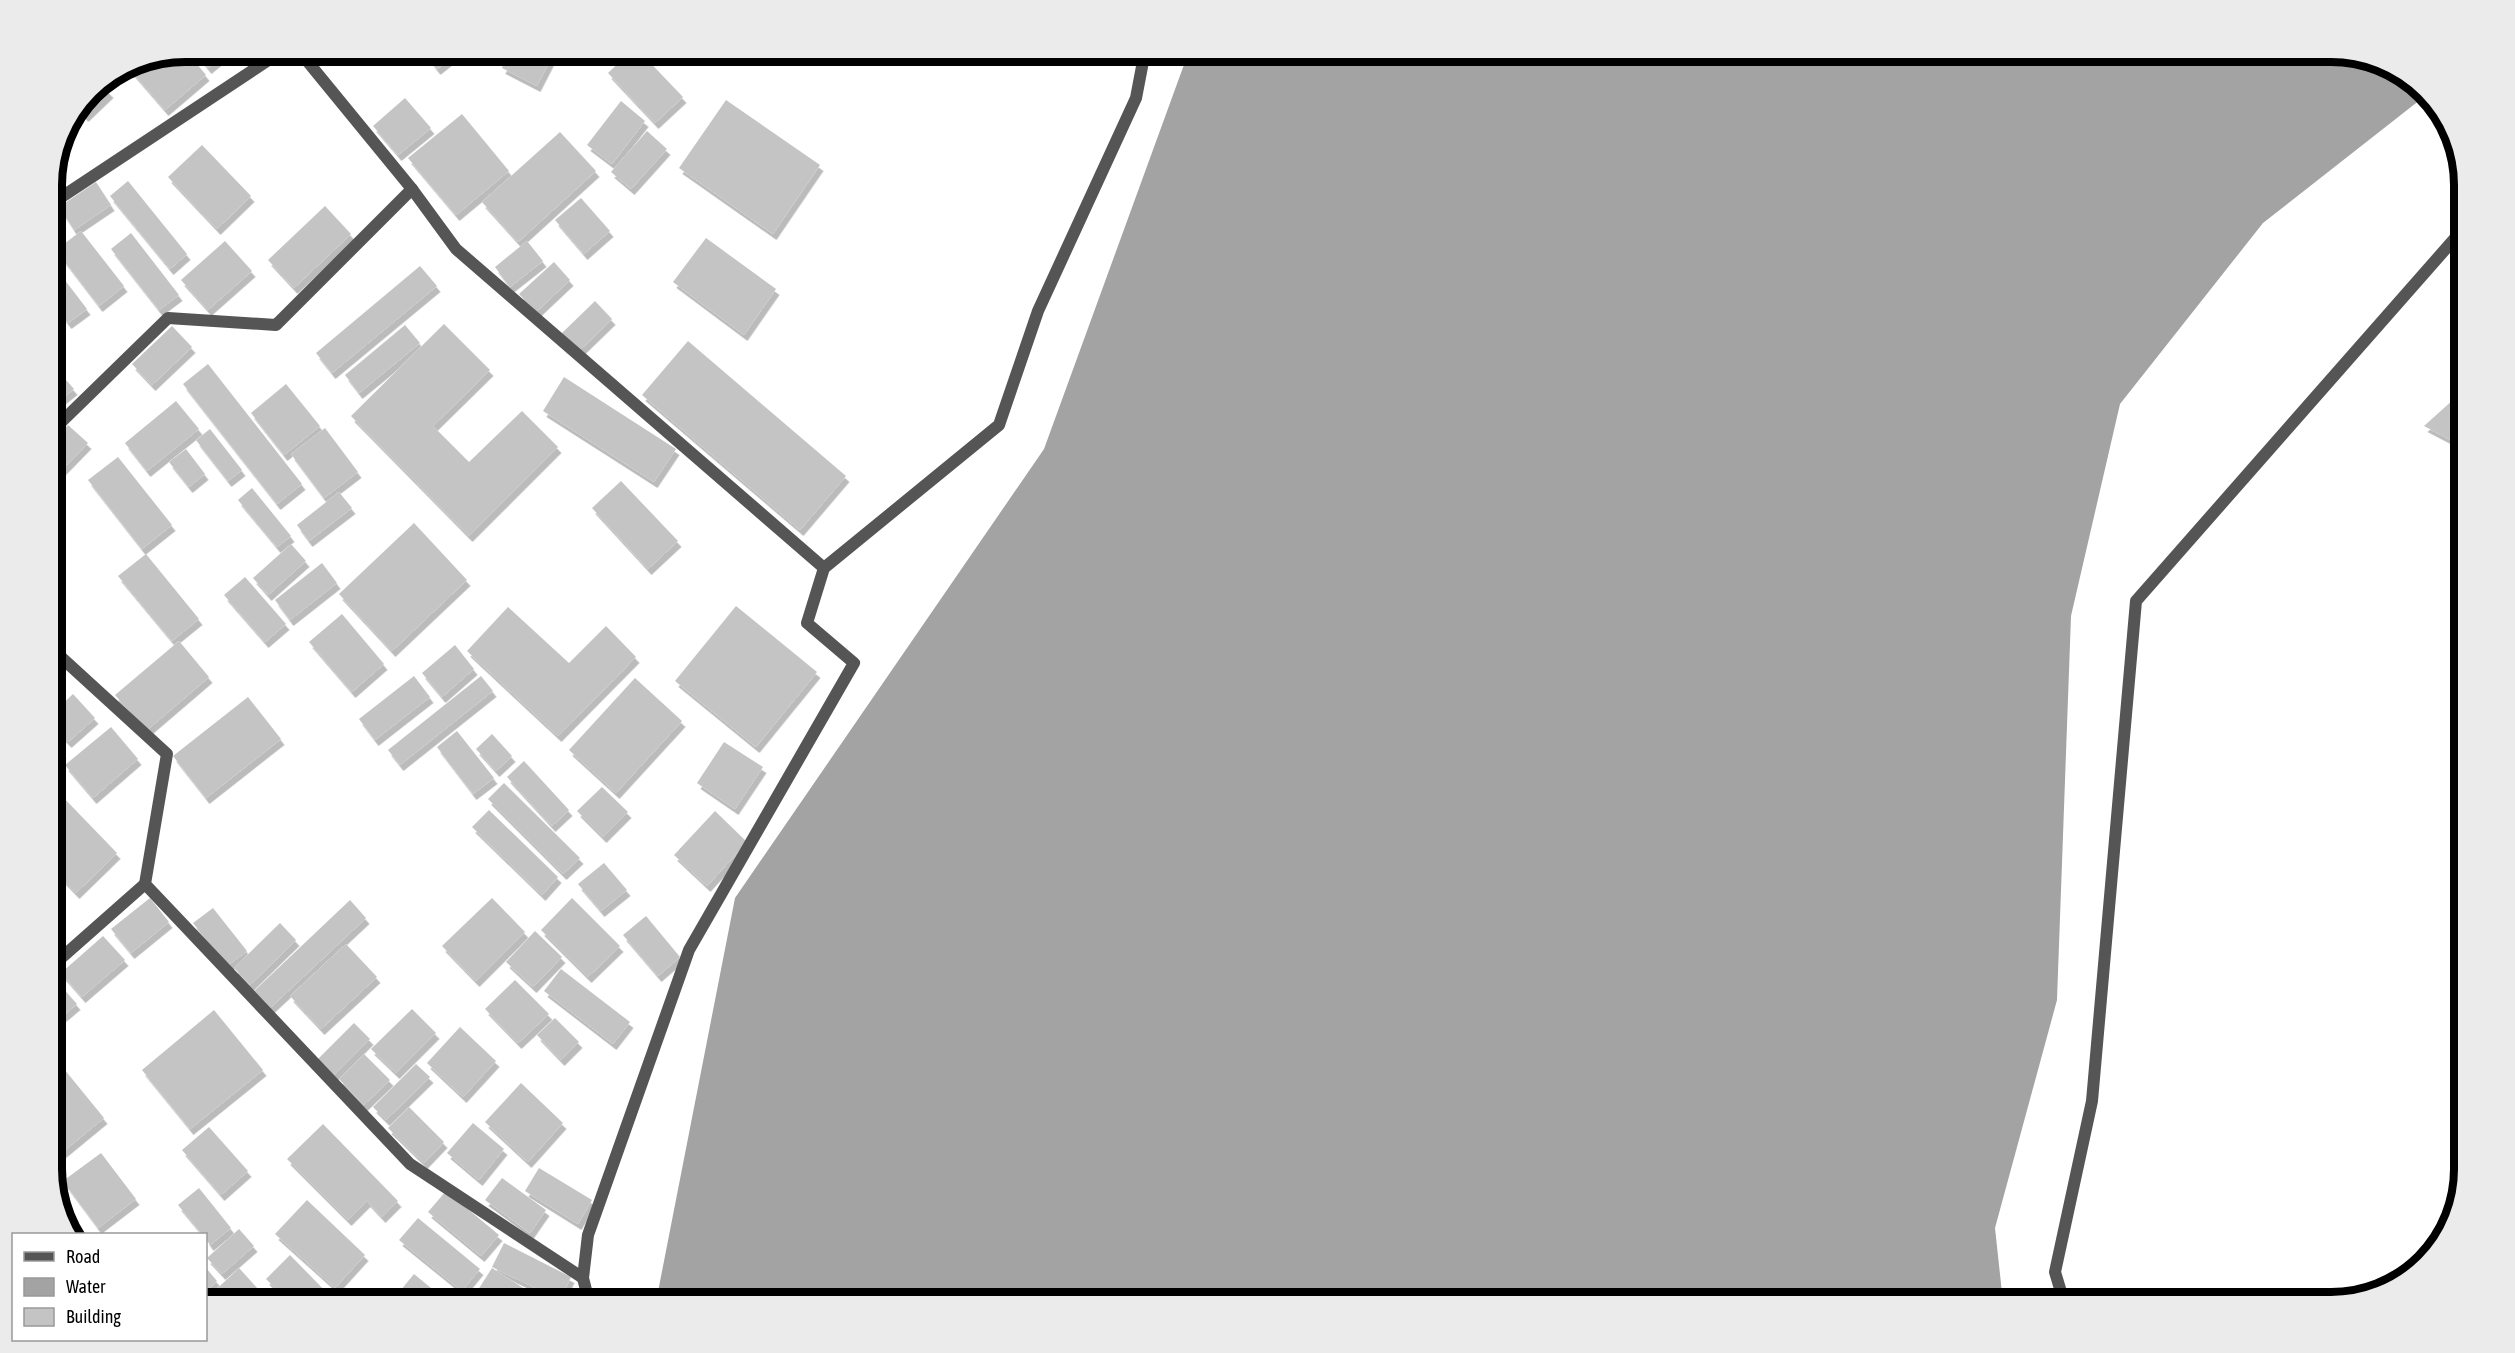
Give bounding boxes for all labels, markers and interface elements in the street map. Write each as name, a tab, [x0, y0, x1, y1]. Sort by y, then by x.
legend	[12, 1233, 207, 1341]
text: Road	[66, 1246, 100, 1267]
text: Water	[66, 1276, 106, 1297]
text: Building	[66, 1306, 121, 1327]

